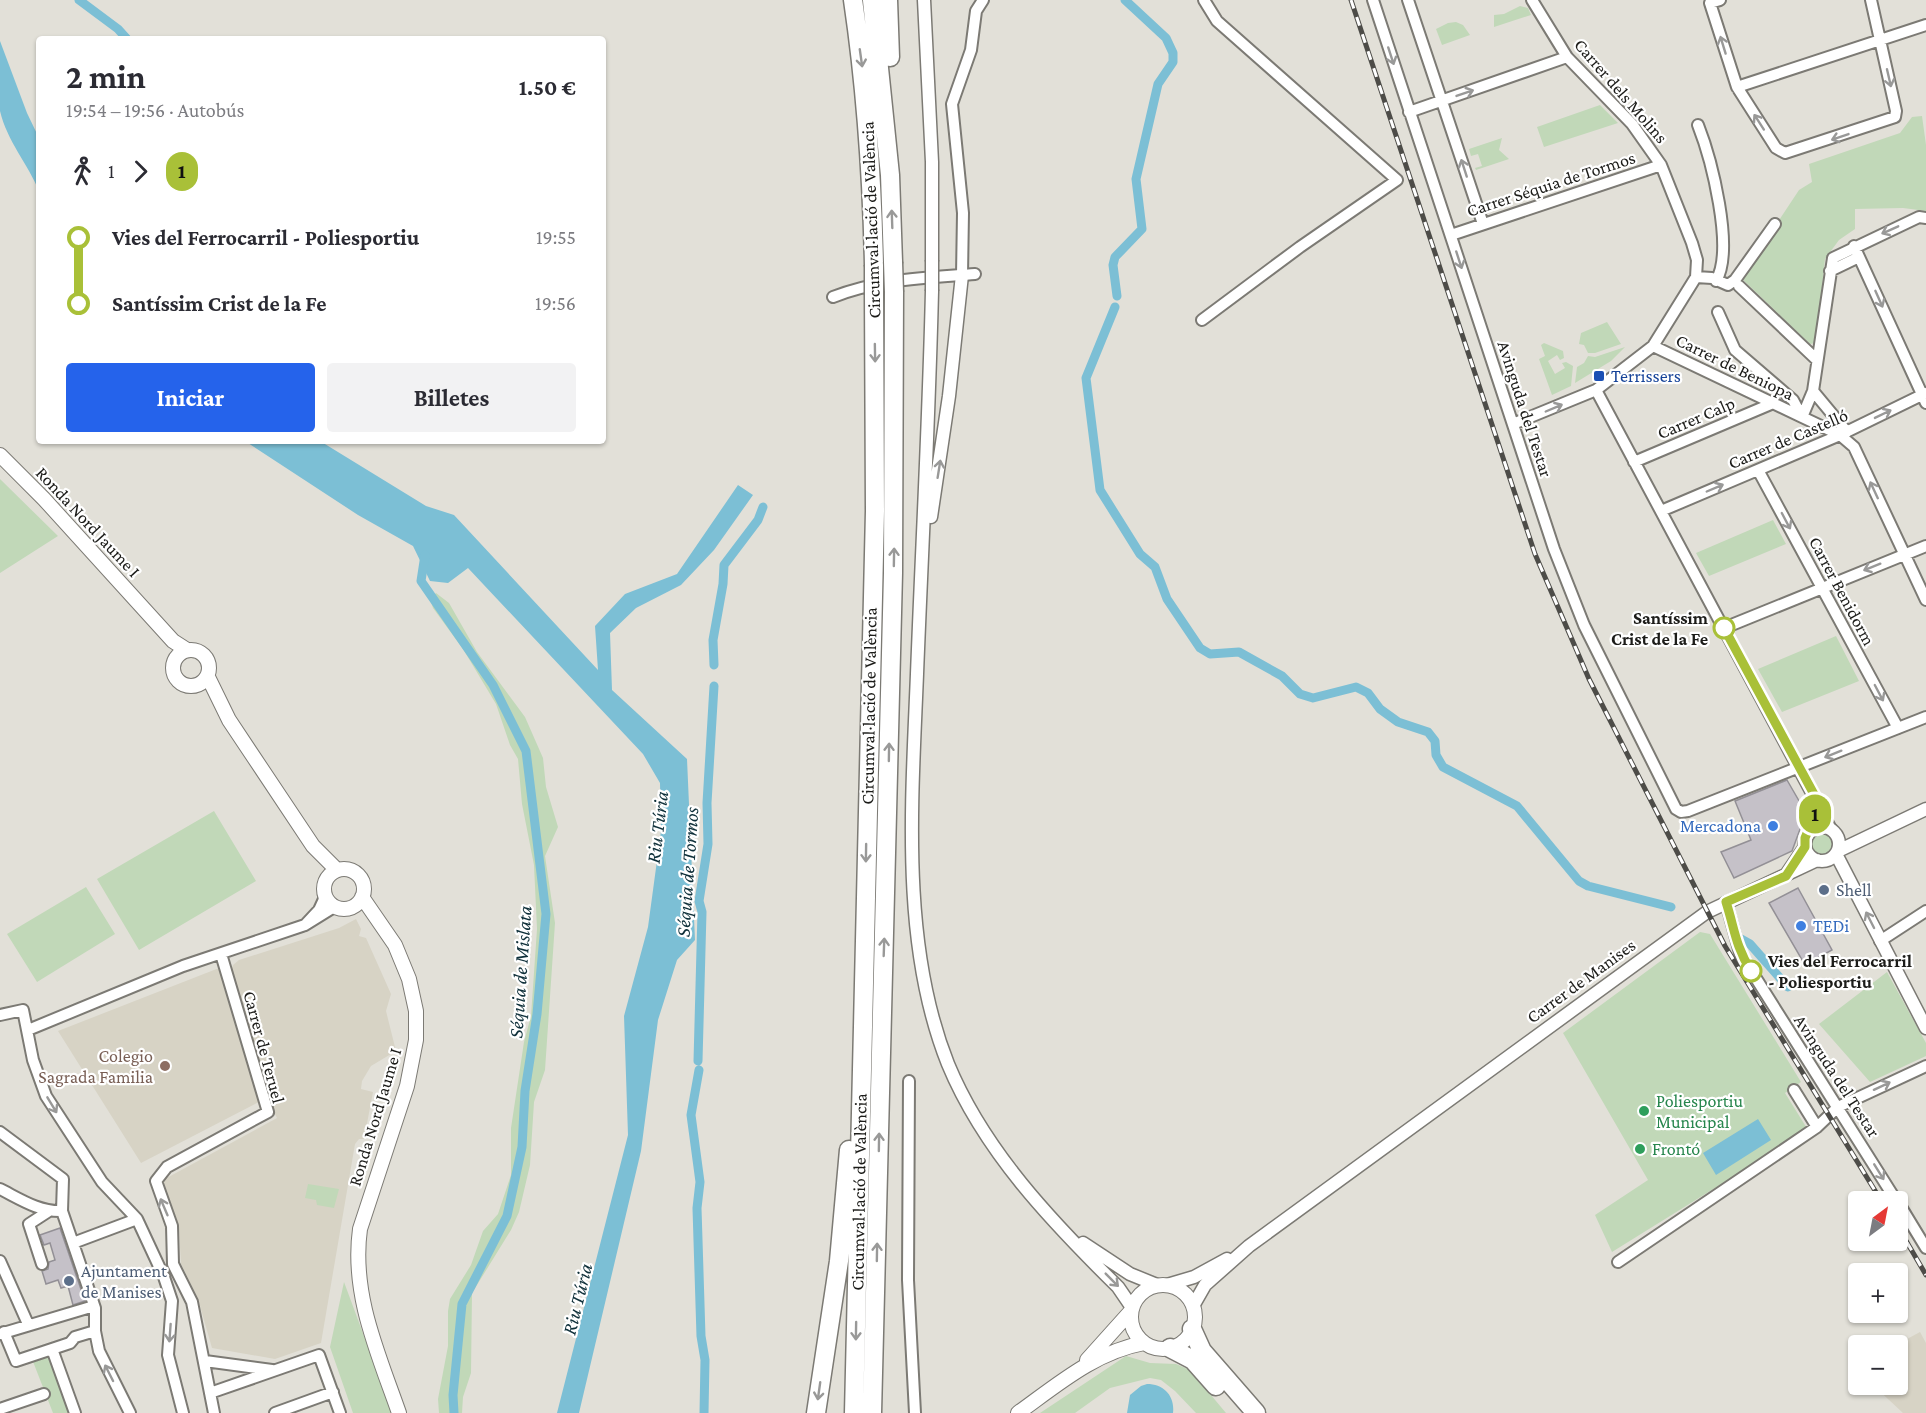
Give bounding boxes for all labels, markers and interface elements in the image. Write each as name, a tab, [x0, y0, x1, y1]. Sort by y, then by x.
street label: Carrer dels Molins	[1570, 35, 1672, 147]
one-way arrow	[1717, 36, 1728, 55]
one-way arrow	[1386, 46, 1397, 65]
one-way arrow	[856, 48, 867, 67]
text: 2 min	[66, 58, 146, 95]
one-way arrow	[1883, 69, 1895, 88]
text: 1.50 €	[519, 75, 576, 100]
one-way arrow	[1455, 87, 1473, 98]
text: 19:54 – 19:56 · Autobús	[66, 99, 244, 121]
one-way arrow	[1753, 114, 1765, 131]
street label: Circumval·lació de València	[858, 121, 884, 319]
one-way arrow	[1831, 132, 1850, 143]
street label: Carrer Séquia de Tormos	[1464, 147, 1638, 221]
icon: walk	[66, 155, 99, 188]
icon: forward	[124, 155, 157, 188]
text: 1	[178, 159, 186, 183]
text: 1	[108, 160, 115, 182]
one-way arrow	[1458, 160, 1469, 178]
one-way arrow	[886, 209, 897, 229]
one-way arrow	[1881, 224, 1899, 236]
text: Vies del Ferrocarril - Poliesportiu	[112, 225, 419, 250]
text: 19:55	[536, 226, 576, 248]
one-way arrow	[1454, 250, 1465, 269]
one-way arrow	[1874, 290, 1885, 308]
text: Santíssim Crist de la Fe	[112, 291, 326, 316]
text: 19:56	[535, 292, 576, 314]
street label: Carrer de Beniopa	[1673, 330, 1797, 404]
street label: Avinguda del Testar	[1494, 338, 1557, 480]
one-way arrow	[869, 343, 881, 363]
button: Iniciar	[66, 363, 315, 432]
button: Billetes	[327, 363, 576, 432]
place label: Terrissers	[1611, 366, 1681, 386]
marker: Terrissers	[1592, 369, 1606, 383]
street label: Carrer Calp	[1654, 393, 1738, 443]
one-way arrow	[1545, 402, 1563, 413]
street label: Carrer de Castelló	[1725, 405, 1851, 473]
one-way arrow	[1874, 408, 1892, 420]
one-way arrow	[933, 460, 944, 479]
street label: Ronda Nord Jaume I	[32, 463, 144, 581]
one-way arrow	[1868, 481, 1880, 499]
one-way arrow	[1705, 482, 1723, 493]
one-way arrow	[1780, 512, 1792, 529]
street label: Carrer Benidorm	[1805, 533, 1879, 649]
one-way arrow	[888, 548, 899, 568]
one-way arrow	[1863, 562, 1881, 573]
street label: Circumval·lació de València	[857, 607, 881, 805]
place label: Santíssim Crist de la Fe	[1611, 608, 1709, 649]
marker: Santíssim Crist de la Fe	[1713, 617, 1735, 639]
one-way arrow	[1874, 683, 1885, 701]
one-way arrow	[883, 743, 895, 763]
one-way arrow	[1824, 749, 1842, 760]
water label: Riu Túria	[642, 790, 672, 864]
line badge: 1	[1796, 794, 1834, 834]
text: 1	[1811, 802, 1819, 826]
water label: Séquia de Tormos	[671, 805, 704, 938]
place label: Mercadona	[1680, 816, 1761, 836]
marker: Mercadona	[1766, 819, 1780, 833]
one-way arrow	[860, 842, 872, 862]
place label: Shell	[1836, 880, 1872, 900]
marker: Shell	[1817, 883, 1831, 897]
water label: Séquia de Mislata	[504, 905, 537, 1039]
one-way arrow	[1863, 912, 1875, 930]
place label: TEDi	[1813, 916, 1850, 936]
marker: TEDi	[1794, 919, 1808, 933]
street label: Carrer de Manises	[1523, 935, 1639, 1027]
one-way arrow	[878, 938, 889, 958]
place label: Vies del Ferrocarril - Poliesportiu	[1767, 951, 1912, 992]
marker: Vies del Ferrocarril - Poliesportiu	[1740, 960, 1762, 982]
street label: Carrer de Teruel	[239, 989, 289, 1106]
street label: Avinguda del Testar	[1790, 1011, 1884, 1142]
street label: Ronda Nord Jaume I	[344, 1045, 406, 1189]
place label: Colegio Sagrada Familia	[38, 1046, 153, 1087]
marker: Colegio Sagrada Familia	[158, 1059, 172, 1073]
one-way arrow	[1873, 1080, 1891, 1092]
place label: Poliesportiu Municipal	[1656, 1091, 1743, 1132]
street label: Circumval·lació de València	[847, 1093, 871, 1291]
one-way arrow	[46, 1096, 58, 1113]
marker: Poliesportiu Municipal	[1637, 1104, 1651, 1118]
one-way arrow	[873, 1133, 885, 1153]
place label: Frontó	[1652, 1139, 1700, 1159]
marker: Frontó	[1633, 1142, 1647, 1156]
one-way arrow	[1873, 1163, 1885, 1180]
north arrow	[1848, 1191, 1908, 1251]
map controls	[1848, 1191, 1908, 1395]
one-way arrow	[158, 1199, 170, 1217]
one-way arrow	[871, 1243, 883, 1263]
place label: Ajuntament de Manises	[81, 1261, 168, 1302]
water label: Riu Túria	[558, 1261, 596, 1337]
button: +	[1848, 1263, 1908, 1323]
one-way arrow	[1104, 1273, 1119, 1288]
marker: Ajuntament de Manises	[62, 1274, 76, 1288]
one-way arrow	[850, 1320, 862, 1340]
one-way arrow	[164, 1322, 175, 1342]
button: −	[1848, 1335, 1908, 1395]
one-way arrow	[103, 1365, 115, 1382]
one-way arrow	[814, 1381, 825, 1400]

